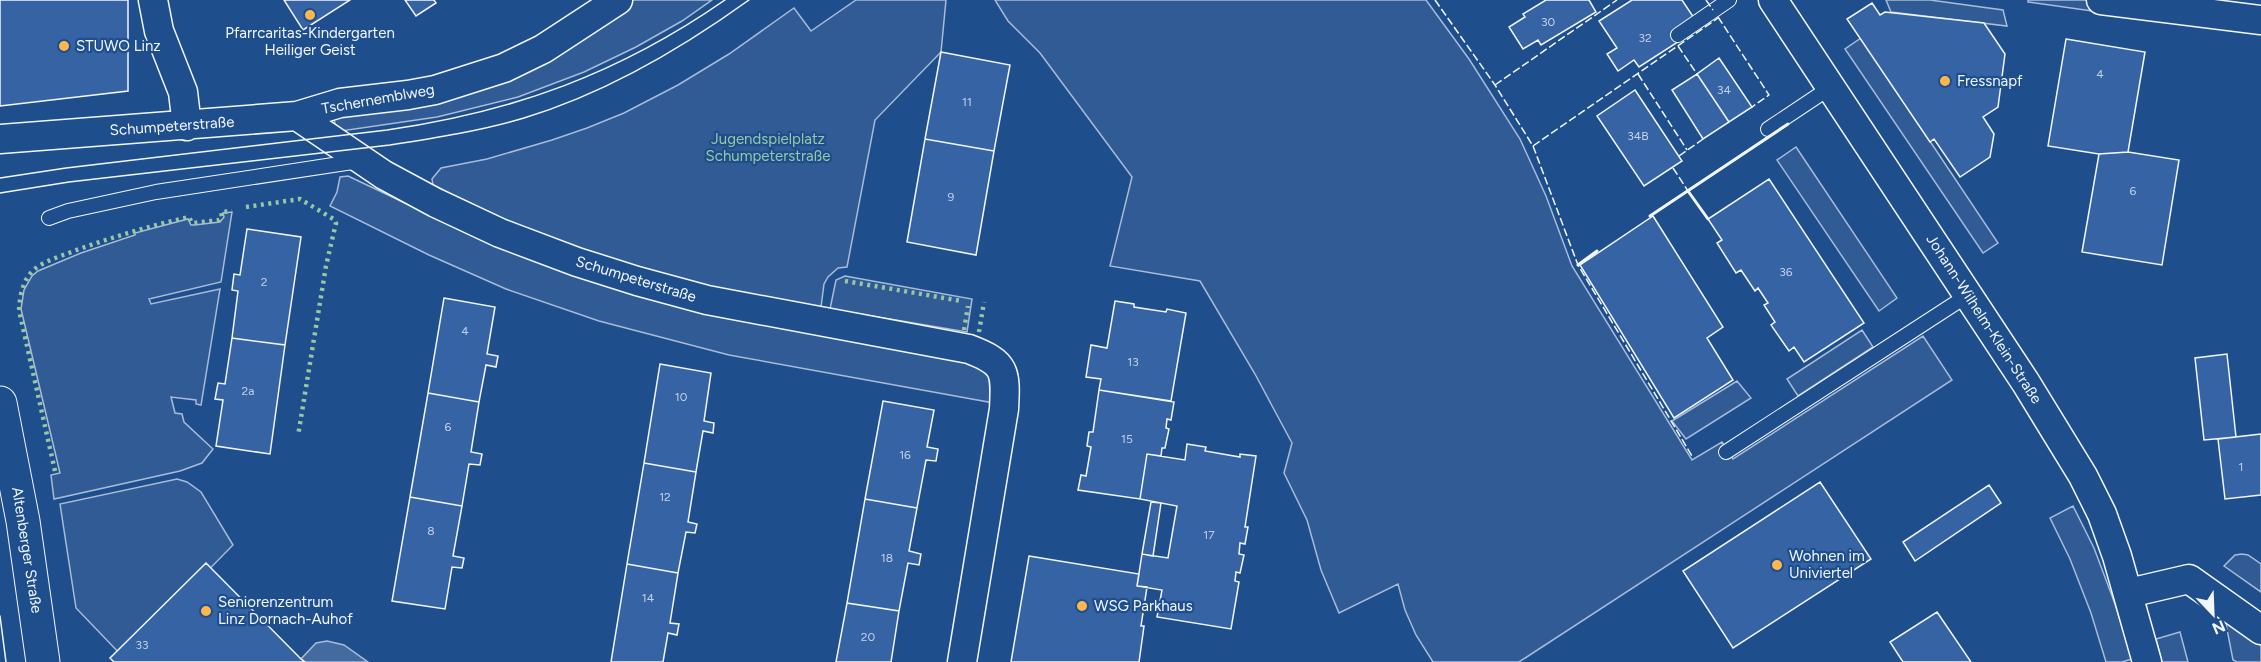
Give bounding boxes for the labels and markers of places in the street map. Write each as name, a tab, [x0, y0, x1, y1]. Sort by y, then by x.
marker: Pfarrcaritas-Kindergarten Heiliger Geist	[303, 8, 317, 22]
place label: Pfarrcaritas-Kindergarten Heiliger Geist	[225, 24, 395, 59]
place label: STUWO Linz	[76, 37, 161, 55]
marker: STUWO Linz	[57, 39, 71, 53]
place label: Fressnapf	[1957, 72, 2023, 90]
marker: Fressnapf	[1938, 74, 1952, 88]
place label: Wohnen im Univiertel	[1789, 547, 1865, 582]
marker: Wohnen im Univiertel	[1770, 558, 1784, 572]
place label: Seniorenzentrum Linz Dornach-Auhof	[218, 593, 353, 628]
place label: WSG Parkhaus	[1094, 597, 1193, 615]
marker: WSG Parkhaus	[1075, 599, 1089, 613]
marker: Seniorenzentrum Linz Dornach-Auhof	[199, 604, 213, 618]

